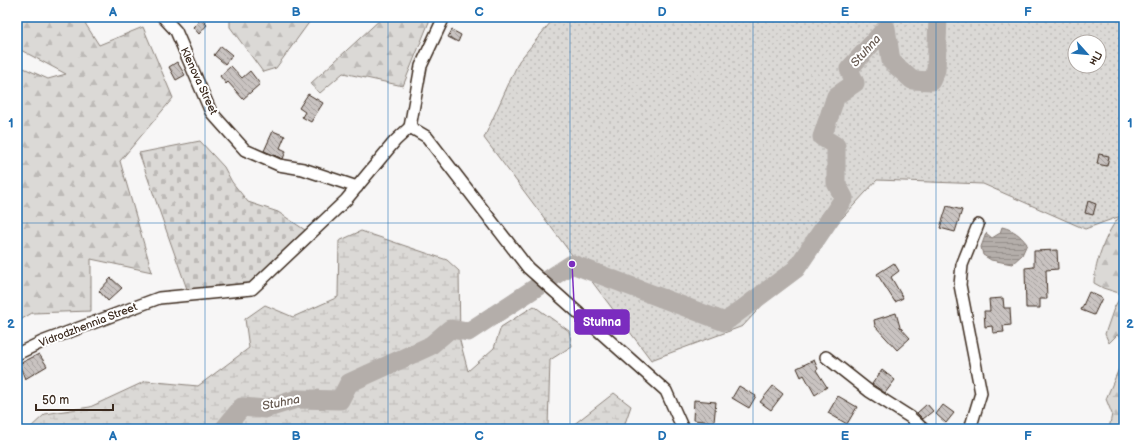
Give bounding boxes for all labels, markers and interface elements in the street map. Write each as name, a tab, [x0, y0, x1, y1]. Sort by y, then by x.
text: A	[108, 4, 117, 20]
text: B	[291, 4, 301, 20]
text: C	[474, 4, 484, 20]
text: D	[657, 4, 667, 20]
text: E	[841, 4, 850, 20]
text: F	[1024, 4, 1032, 20]
water label: Stuhna	[848, 32, 884, 70]
north arrow	[1067, 34, 1107, 74]
street label: Klenova Street	[178, 45, 221, 117]
text: Пн	[1086, 49, 1105, 68]
text: 1	[8, 115, 14, 131]
text: 1	[1127, 115, 1133, 131]
street label: Vidrodzhennia Street	[37, 300, 139, 350]
callout: Stuhna	[575, 310, 629, 334]
text: Stuhna	[583, 315, 621, 330]
text: 2	[7, 316, 15, 332]
text: 2	[1126, 316, 1134, 332]
scale bar	[36, 386, 113, 412]
water label: Stuhna	[261, 392, 301, 414]
text: 50 m	[42, 393, 69, 408]
text: A	[108, 428, 117, 444]
text: B	[291, 428, 301, 444]
text: C	[474, 428, 484, 444]
text: D	[657, 428, 667, 444]
text: E	[841, 428, 850, 444]
text: F	[1024, 428, 1032, 444]

